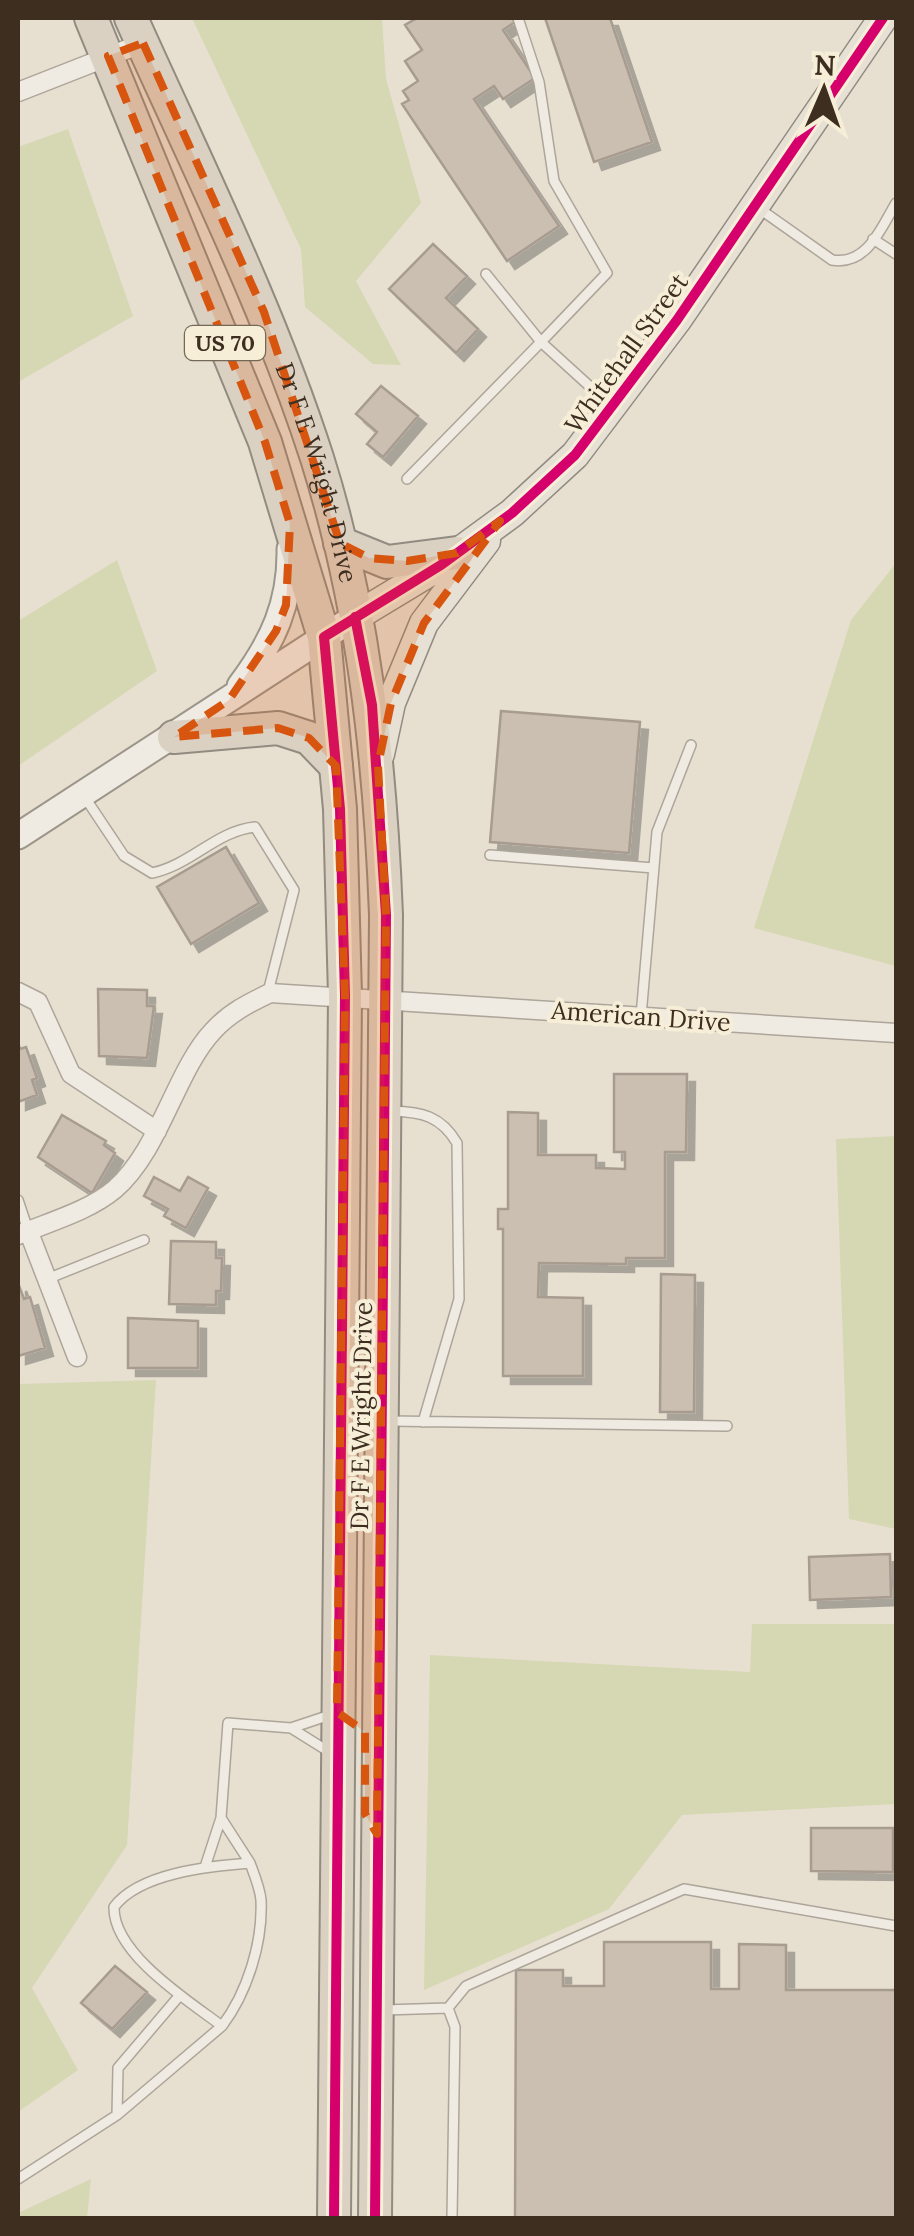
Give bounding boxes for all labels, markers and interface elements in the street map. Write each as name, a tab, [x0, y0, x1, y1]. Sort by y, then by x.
north arrow	[774, 40, 874, 140]
text: N	[813, 47, 836, 83]
street label: Whitehall Street	[557, 266, 695, 439]
road number: US 70	[185, 326, 265, 360]
street label: Dr F E Wright Drive	[269, 358, 365, 585]
street label: American Drive	[549, 994, 732, 1038]
street label: Dr F E Wright Drive	[343, 1302, 379, 1530]

